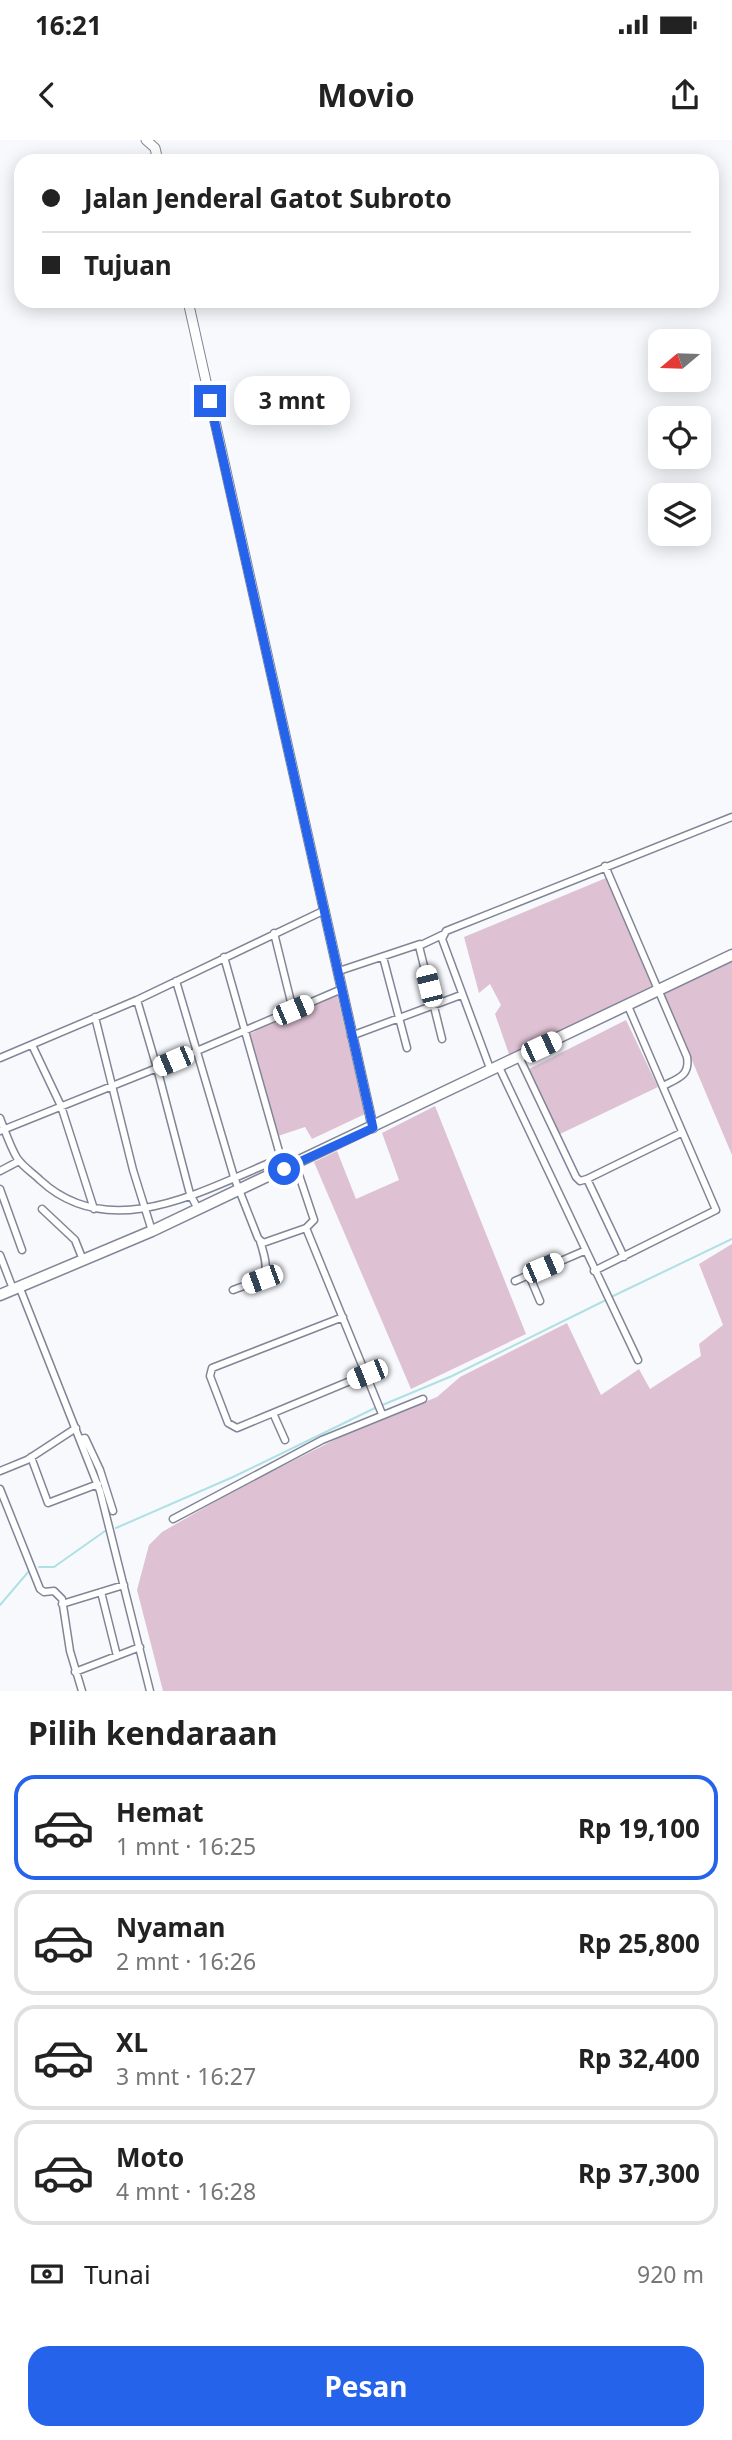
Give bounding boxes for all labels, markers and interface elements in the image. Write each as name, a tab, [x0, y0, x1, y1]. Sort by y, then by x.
text: 16:21	[35, 7, 102, 43]
text: Movio	[317, 73, 415, 116]
icon: back	[28, 76, 66, 114]
icon: share	[666, 76, 704, 114]
text: Jalan Jenderal Gatot Subroto	[84, 180, 452, 216]
text: Tujuan	[84, 247, 172, 283]
north arrow	[648, 329, 710, 392]
map controls	[648, 329, 711, 546]
callout: 3 mnt	[234, 376, 350, 426]
text: 3 mnt	[259, 384, 325, 416]
route end	[194, 385, 226, 417]
button: locate	[648, 406, 711, 469]
button: layers	[648, 483, 711, 546]
car	[414, 963, 445, 1009]
car	[270, 992, 317, 1028]
car	[518, 1029, 565, 1065]
car	[150, 1043, 197, 1079]
route start	[268, 1153, 300, 1185]
car	[520, 1250, 567, 1286]
car	[239, 1262, 286, 1296]
car	[344, 1356, 391, 1392]
text: Pilih kendaraan	[28, 1711, 278, 1754]
text: Hemat	[116, 1794, 204, 1830]
icon: car	[32, 1796, 95, 1859]
text: Rp 19,100	[578, 1810, 700, 1846]
text: 1 mnt · 16:25	[116, 1830, 256, 1862]
text: Nyaman	[116, 1909, 225, 1945]
icon: car	[32, 1911, 95, 1974]
text: Rp 25,800	[578, 1925, 700, 1961]
text: 2 mnt · 16:26	[116, 1945, 256, 1977]
text: XL	[116, 2024, 148, 2060]
icon: car	[32, 2026, 95, 2089]
text: Rp 32,400	[578, 2040, 700, 2076]
text: 3 mnt · 16:27	[116, 2060, 256, 2092]
text: Moto	[116, 2139, 184, 2175]
icon: car	[32, 2141, 95, 2204]
text: Rp 37,300	[578, 2155, 700, 2191]
text: 4 mnt · 16:28	[116, 2175, 256, 2207]
icon: cash	[28, 2255, 66, 2293]
text: Tunai	[84, 2256, 151, 2292]
text: 920 m	[637, 2258, 704, 2290]
button: Pesan	[28, 2346, 704, 2426]

